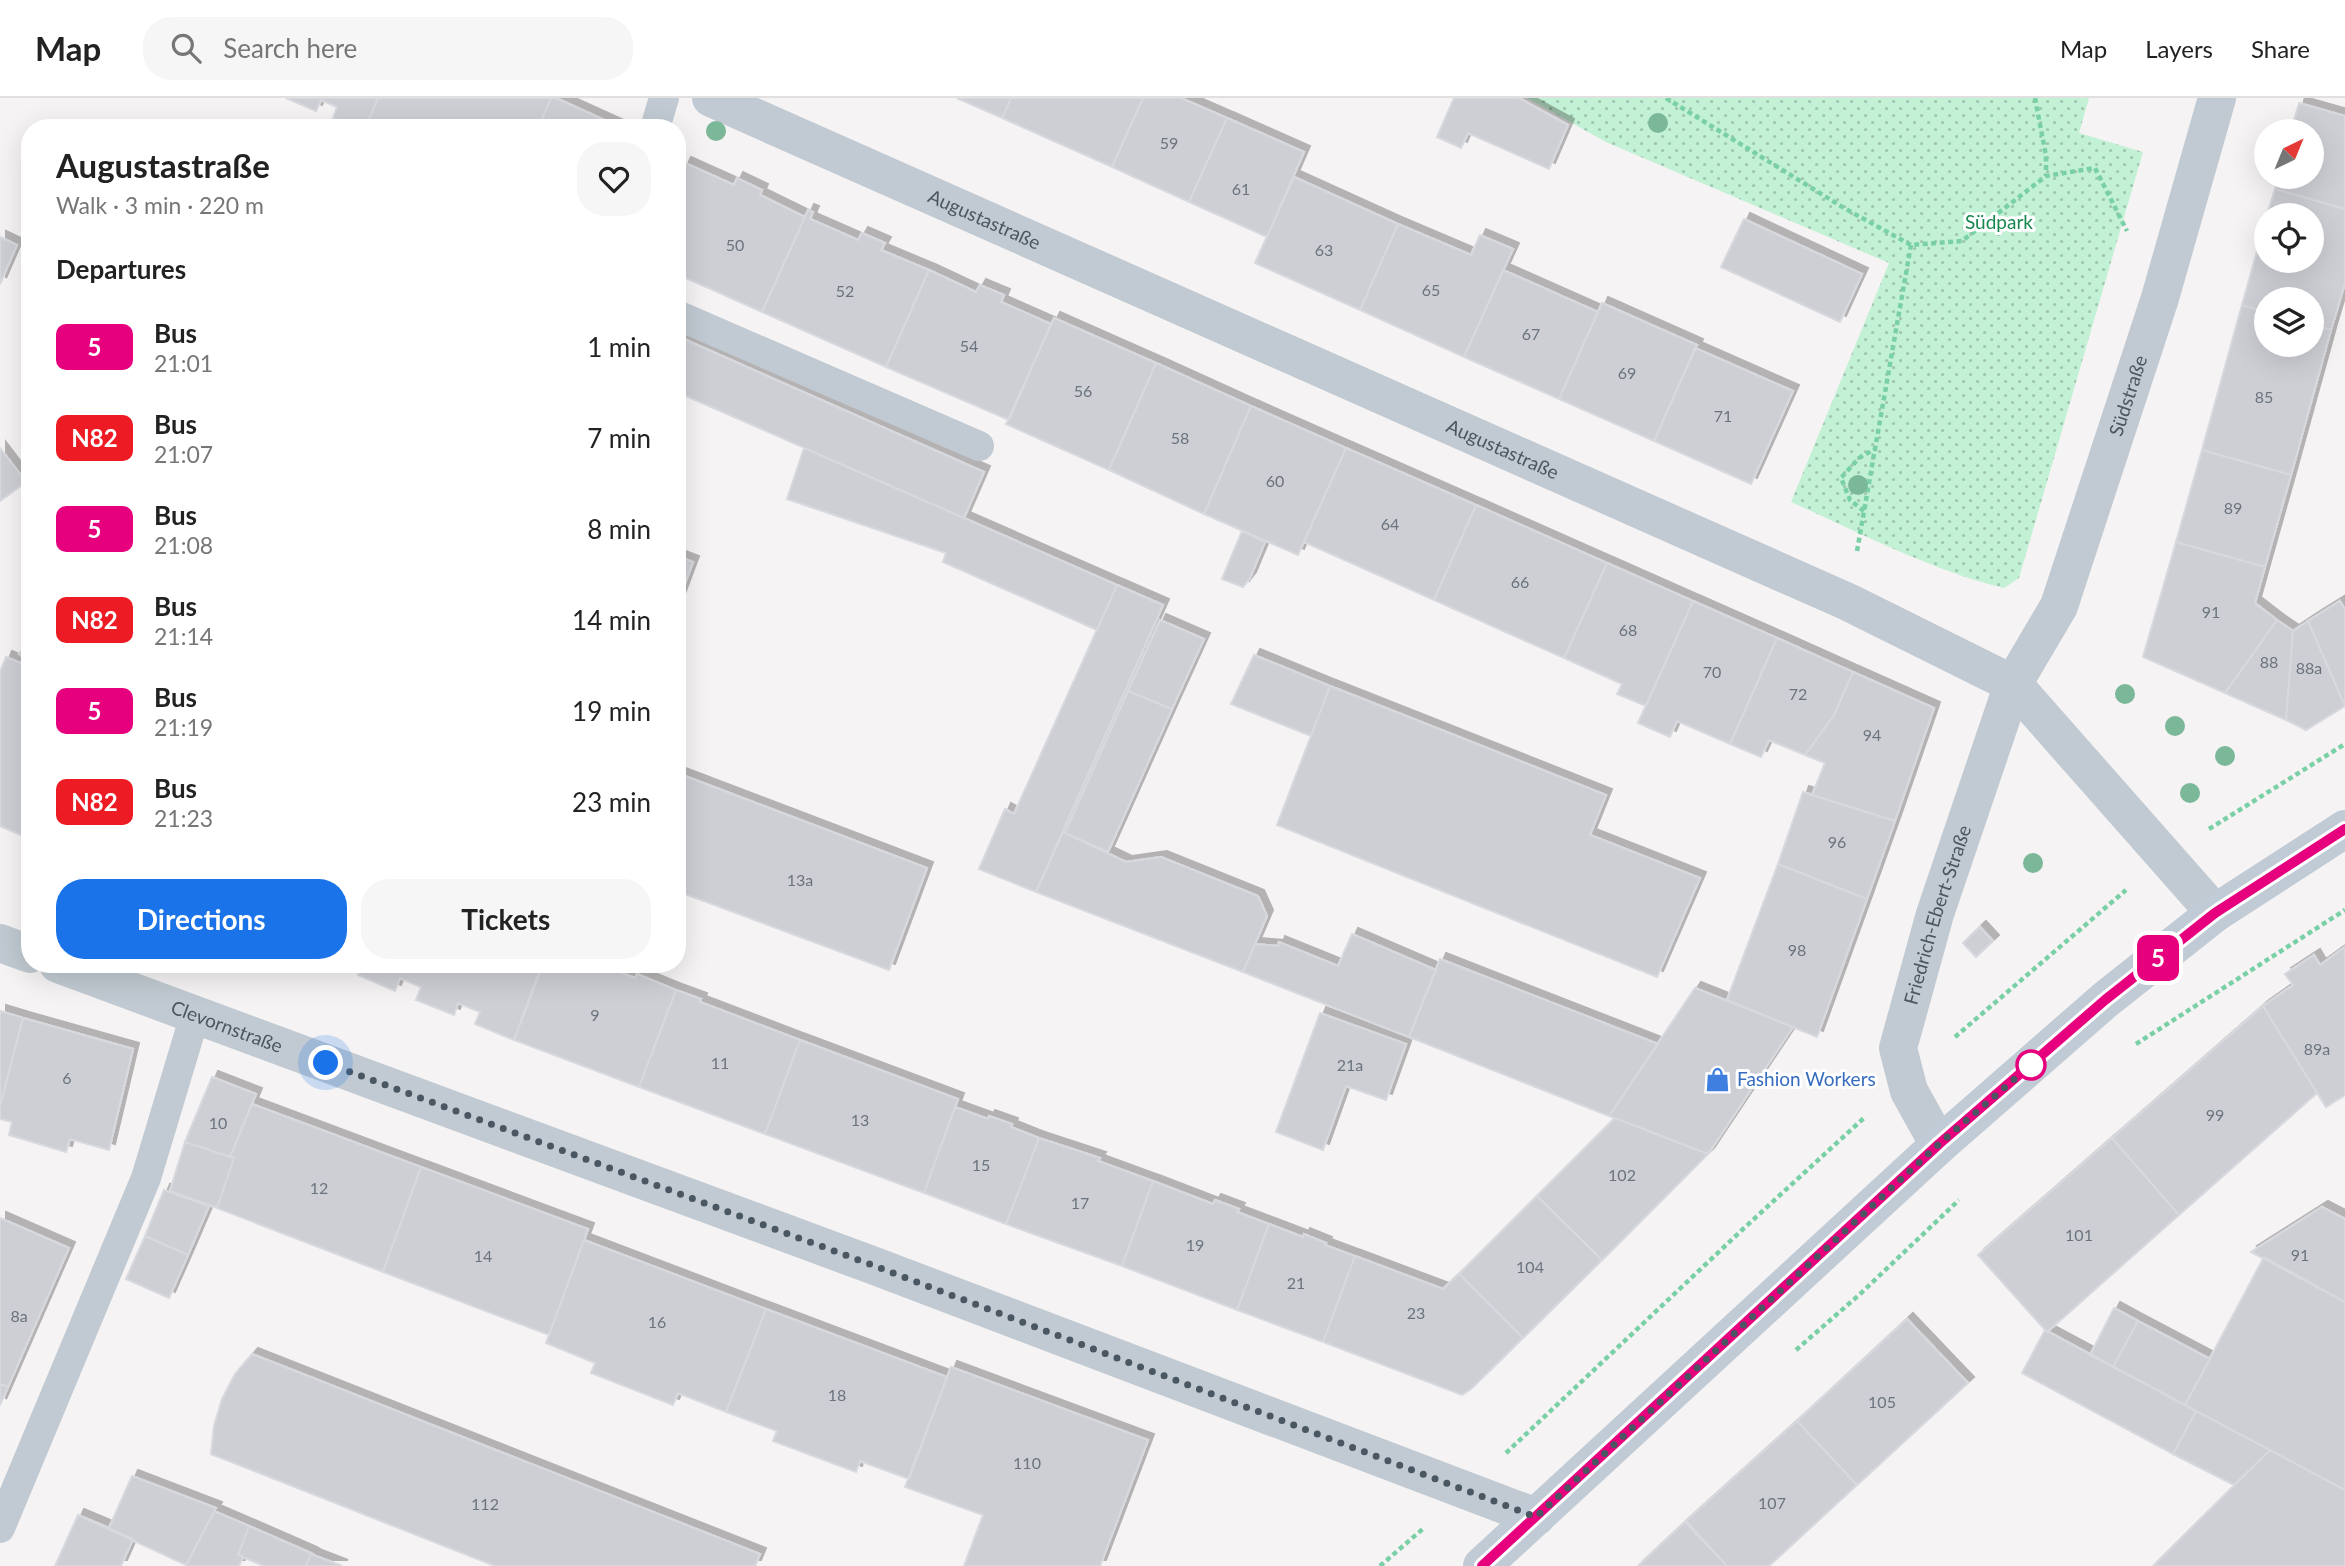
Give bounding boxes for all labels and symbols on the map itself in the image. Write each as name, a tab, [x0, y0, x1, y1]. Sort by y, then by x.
north arrow	[2254, 119, 2324, 189]
house number: 59	[1160, 133, 1178, 152]
house number: 61	[1232, 179, 1250, 198]
street label: Augustastraße	[925, 184, 1044, 254]
park label: Südpark	[1965, 210, 2033, 233]
house number: 50	[726, 235, 744, 254]
house number: 63	[1315, 240, 1333, 259]
house number: 65	[1422, 280, 1440, 299]
house number: 52	[836, 281, 854, 300]
house number: 67	[1522, 324, 1540, 343]
house number: 54	[960, 336, 978, 355]
street label: Südstraße	[2104, 352, 2151, 439]
house number: 69	[1618, 363, 1636, 382]
house number: 56	[1074, 381, 1092, 400]
house number: 85	[2255, 387, 2273, 406]
house number: 71	[1714, 406, 1732, 425]
street label: Augustastraße	[1443, 414, 1563, 483]
house number: 58	[1171, 428, 1189, 447]
house number: 60	[1266, 471, 1284, 490]
house number: 89	[2224, 498, 2242, 517]
house number: 64	[1381, 514, 1399, 533]
house number: 66	[1511, 572, 1529, 591]
house number: 91	[2202, 602, 2220, 621]
house number: 68	[1619, 620, 1637, 639]
house number: 88	[2260, 652, 2278, 671]
house number: 88a	[2296, 658, 2322, 677]
house number: 70	[1703, 662, 1721, 681]
house number: 72	[1789, 684, 1807, 703]
house number: 94	[1863, 725, 1881, 744]
street label: Friedrich-Ebert-Straße	[1899, 822, 1975, 1007]
house number: 96	[1828, 832, 1846, 851]
house number: 13a	[787, 870, 813, 889]
line badge: 5	[2135, 935, 2181, 981]
house number: 98	[1788, 940, 1806, 959]
street label: Clevornstraße	[168, 995, 286, 1057]
house number: 9	[590, 1005, 600, 1024]
house number: 89a	[2304, 1039, 2330, 1058]
your location	[308, 1045, 343, 1080]
unlabelled marker	[2016, 1050, 2046, 1080]
house number: 11	[711, 1053, 729, 1072]
house number: 21a	[1337, 1055, 1363, 1074]
shop icon: Fashion Workers	[1703, 1065, 1731, 1093]
place label: Fashion Workers	[1737, 1067, 1876, 1090]
house number: 6	[62, 1068, 72, 1087]
house number: 99	[2206, 1105, 2224, 1124]
house number: 13	[851, 1110, 869, 1129]
house number: 10	[209, 1113, 227, 1132]
house number: 15	[972, 1155, 990, 1174]
house number: 102	[1608, 1165, 1636, 1184]
house number: 12	[310, 1178, 328, 1197]
house number: 17	[1071, 1193, 1089, 1212]
house number: 101	[2065, 1225, 2093, 1244]
house number: 19	[1186, 1235, 1204, 1254]
house number: 91	[2291, 1245, 2309, 1264]
house number: 14	[474, 1246, 492, 1265]
house number: 104	[1516, 1257, 1544, 1276]
house number: 21	[1287, 1273, 1305, 1292]
house number: 23	[1407, 1303, 1425, 1322]
house number: 8a	[10, 1306, 28, 1325]
house number: 16	[648, 1312, 666, 1331]
house number: 18	[828, 1385, 846, 1404]
house number: 105	[1868, 1392, 1896, 1411]
house number: 110	[1013, 1453, 1041, 1472]
house number: 107	[1758, 1493, 1786, 1512]
house number: 112	[471, 1494, 499, 1513]

